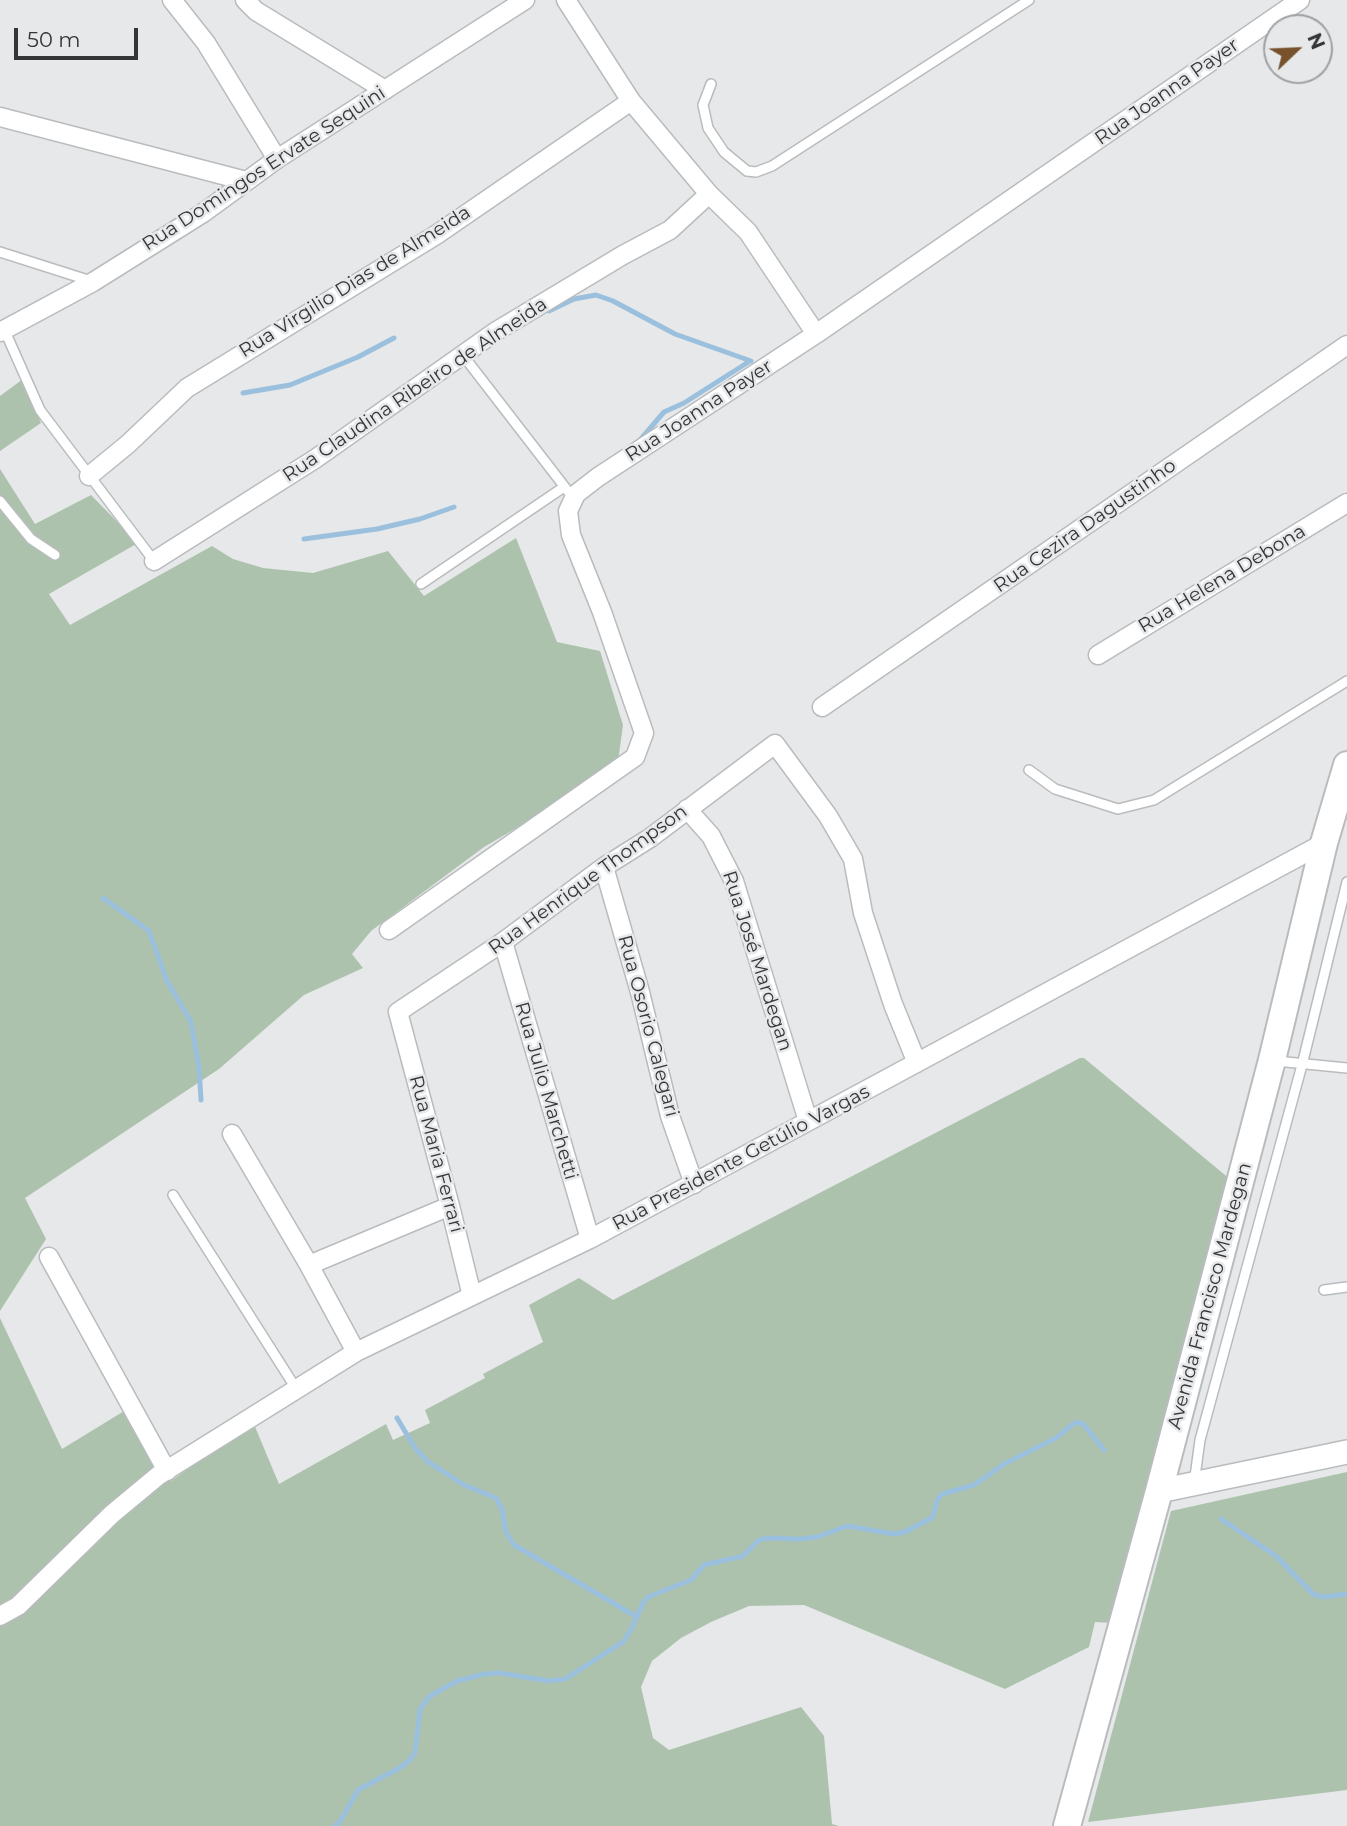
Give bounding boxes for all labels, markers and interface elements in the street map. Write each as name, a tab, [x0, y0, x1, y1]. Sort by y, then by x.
scale bar	[18, 14, 142, 58]
north arrow	[1263, 14, 1333, 84]
text: 50 m	[27, 27, 81, 52]
text: N	[1302, 30, 1330, 53]
street label: Rua Joanna Payer	[1091, 34, 1243, 150]
street label: Rua Domingos Ervate Sequini	[138, 82, 390, 256]
street label: Rua Virgilio Dias de Almeida	[235, 201, 475, 363]
street label: Rua Claudina Ribeiro de Almeida	[279, 293, 551, 487]
street label: Rua Joanna Payer	[621, 355, 777, 467]
street label: Rua Cezira Dagustinho	[989, 454, 1181, 598]
street label: Rua Helena Debona	[1134, 520, 1310, 638]
street label: Rua Henrique Thompson	[484, 800, 692, 960]
street label: Rua José Mardegan	[717, 868, 797, 1054]
street label: Rua Osorio Calegari	[613, 933, 683, 1119]
street label: Rua Julio Marchetti	[510, 999, 582, 1183]
street label: Rua Maria Ferrari	[404, 1073, 468, 1235]
street label: Rua Presidente Getúlio Vargas	[608, 1080, 874, 1236]
street label: Avenida Francisco Mardegan	[1163, 1160, 1257, 1432]

